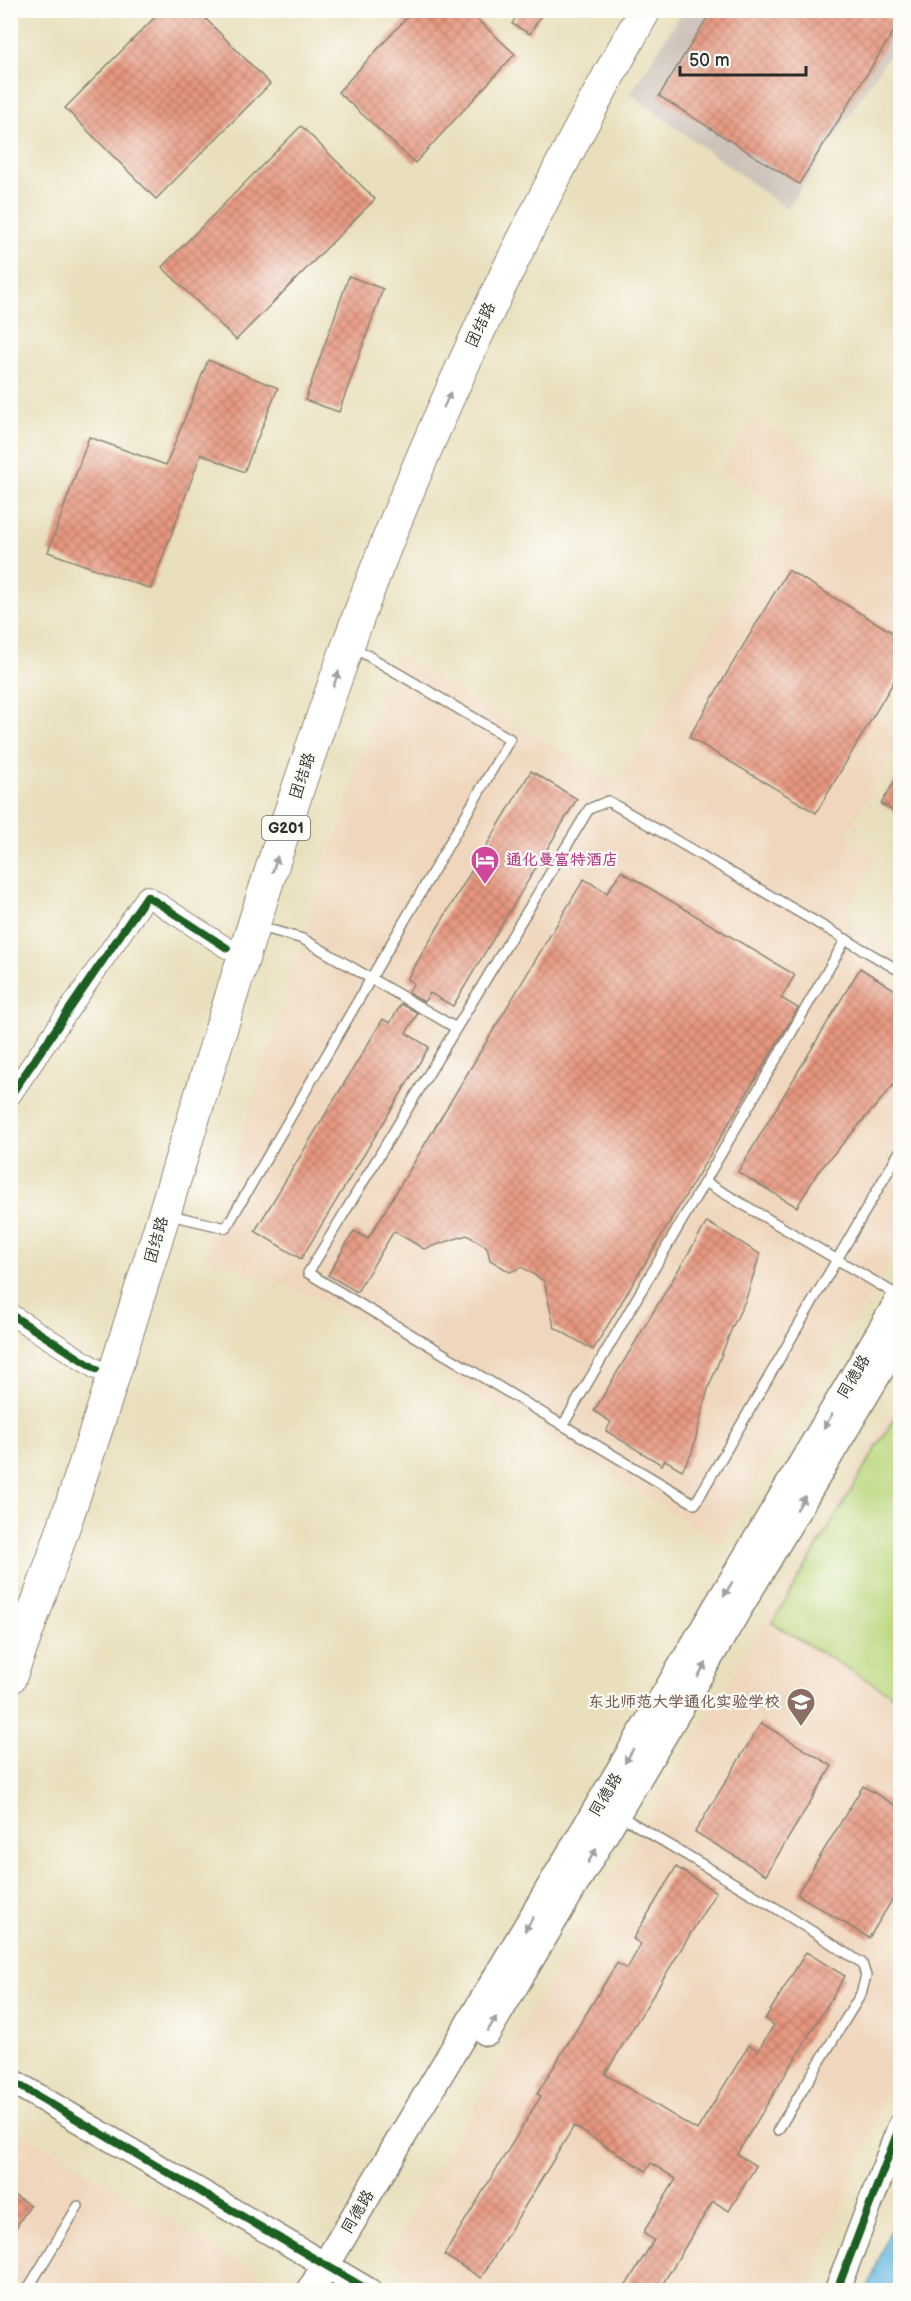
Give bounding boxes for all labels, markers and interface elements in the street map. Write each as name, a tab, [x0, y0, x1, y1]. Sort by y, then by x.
scale bar	[680, 39, 806, 77]
text: 50 m	[689, 50, 730, 71]
street label: 团结路	[462, 299, 500, 351]
one-way arrow	[443, 391, 452, 409]
one-way arrow	[332, 670, 342, 688]
street label: 团结路	[287, 750, 319, 802]
road number: G201	[262, 816, 310, 840]
hotel icon: 通化曼富特酒店	[469, 844, 501, 886]
place label: 通化曼富特酒店	[506, 851, 618, 870]
one-way arrow	[270, 855, 280, 873]
street label: 团结路	[141, 1214, 173, 1266]
street label: 同德路	[833, 1352, 875, 1402]
one-way arrow	[822, 1413, 833, 1429]
one-way arrow	[796, 1495, 807, 1511]
one-way arrow	[723, 1581, 734, 1597]
one-way arrow	[697, 1661, 707, 1678]
school or university icon: 东北师范大学通化实验学校	[785, 1686, 817, 1728]
place label: 东北师范大学通化实验学校	[588, 1693, 780, 1712]
one-way arrow	[623, 1748, 634, 1764]
street label: 同德路	[585, 1770, 627, 1820]
one-way arrow	[586, 1848, 597, 1864]
one-way arrow	[524, 1916, 534, 1933]
one-way arrow	[487, 2015, 497, 2032]
street label: 同德路	[337, 2187, 379, 2237]

